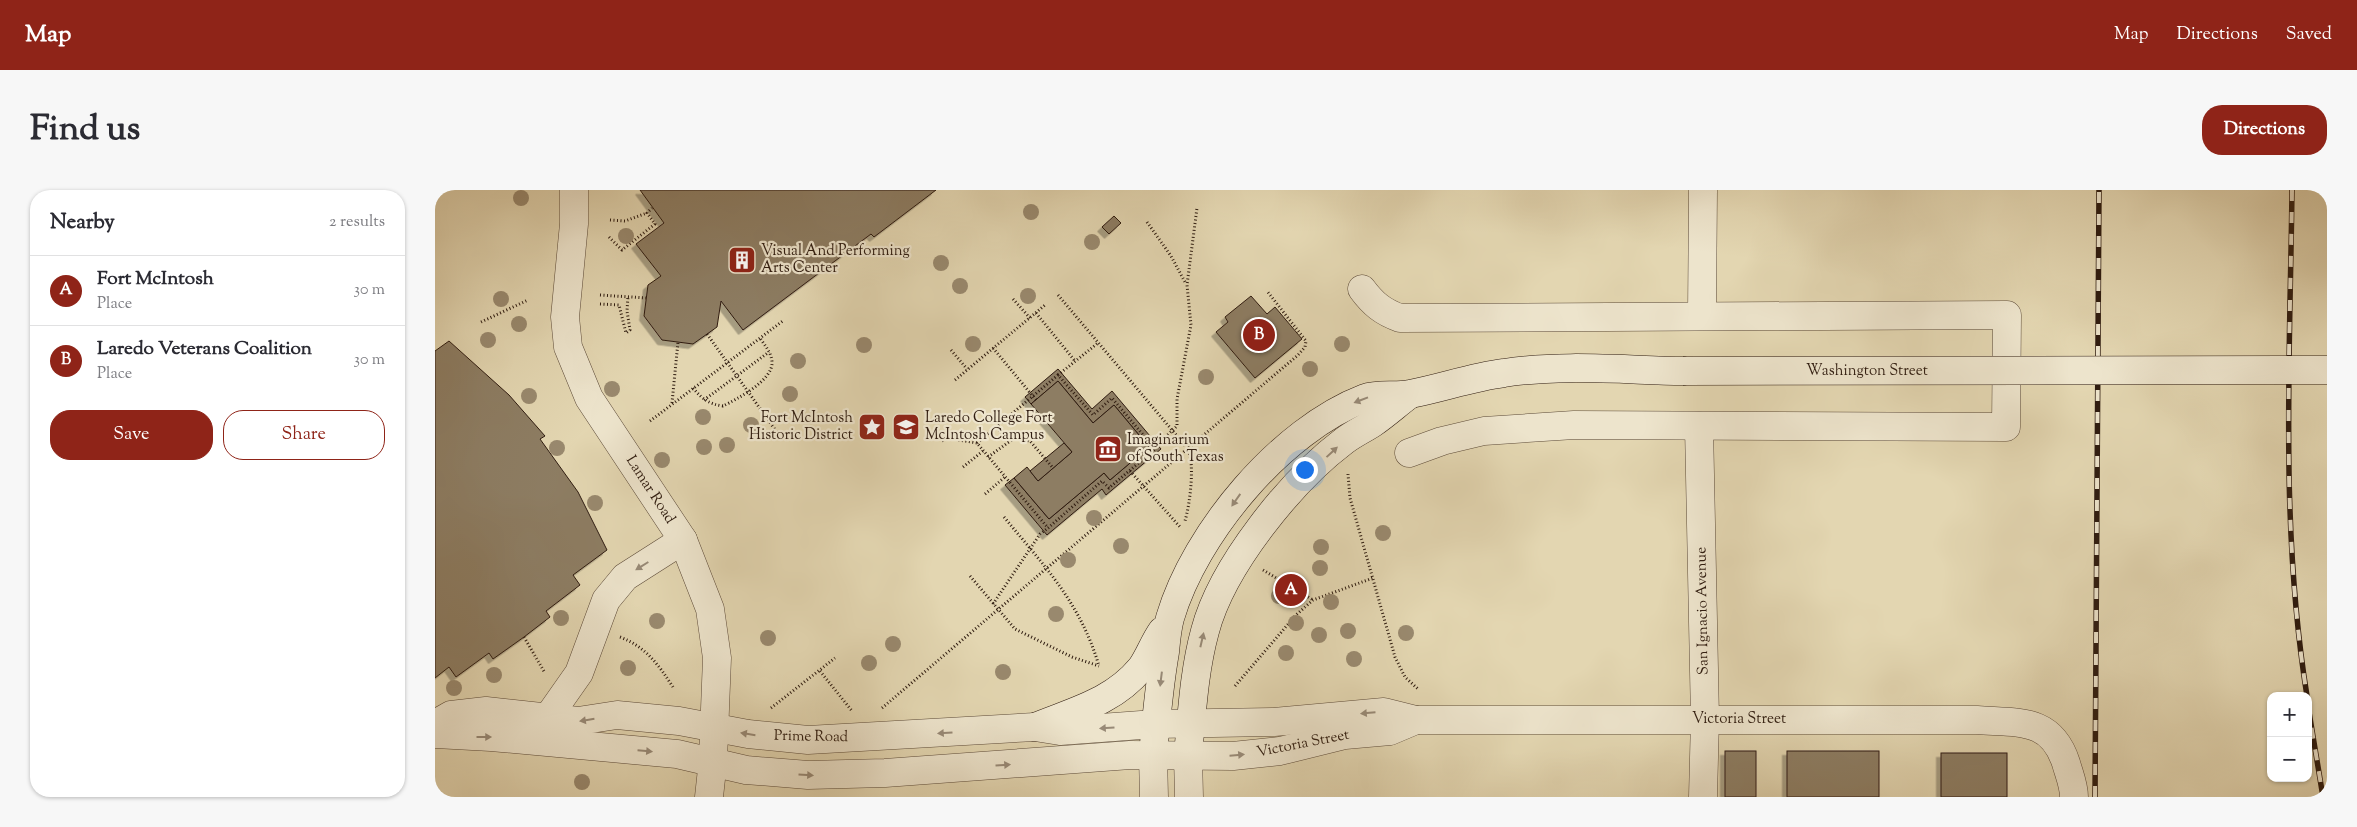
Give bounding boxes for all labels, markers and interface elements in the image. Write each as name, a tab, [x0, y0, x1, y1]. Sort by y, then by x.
text: Map	[25, 18, 71, 52]
text: Map	[2114, 22, 2149, 48]
text: Directions	[2177, 22, 2258, 48]
text: Saved	[2286, 22, 2332, 48]
text: Find us	[30, 105, 140, 156]
button: Directions	[2202, 105, 2327, 155]
text: Nearby	[50, 208, 115, 238]
text: 2 results	[329, 211, 385, 234]
place label: Visual And Performing Arts Center	[761, 241, 910, 279]
building icon: Visual And Performing Arts Center	[727, 245, 757, 275]
text: Fort McIntosh	[97, 266, 214, 293]
text: A	[60, 279, 73, 302]
text: 30 m	[354, 279, 385, 302]
text: Place	[97, 293, 132, 316]
pin: B	[1243, 316, 1275, 354]
text: Laredo Veterans Coalition	[97, 336, 312, 363]
text: B	[61, 349, 71, 372]
text: 30 m	[354, 349, 385, 372]
street label: Washington Street	[1806, 361, 1928, 382]
text: Place	[97, 363, 132, 386]
one-way arrow	[1353, 396, 1368, 404]
place label: Fort McIntosh Historic District	[749, 408, 853, 446]
place label: Laredo College Fort McIntosh Campus	[925, 408, 1053, 446]
button: Save	[50, 410, 213, 460]
button: Share	[223, 410, 385, 460]
place icon: Fort McIntosh Historic District	[857, 412, 887, 442]
school or university icon: Laredo College Fort McIntosh Campus	[891, 412, 921, 442]
place label: Imaginarium of South Texas	[1127, 430, 1224, 468]
museum icon: Imaginarium of South Texas	[1093, 434, 1123, 464]
one-way arrow	[1326, 446, 1338, 458]
street label: Lamar Road	[620, 452, 680, 529]
your location	[1292, 457, 1318, 483]
one-way arrow	[1231, 493, 1241, 507]
street label: San Ignacio Avenue	[1691, 547, 1715, 675]
one-way arrow	[635, 562, 648, 571]
pin: A	[1275, 571, 1307, 609]
one-way arrow	[1198, 633, 1206, 648]
one-way arrow	[1157, 671, 1165, 687]
map controls	[2267, 692, 2312, 782]
button: +	[2267, 692, 2312, 737]
one-way arrow	[1360, 709, 1376, 717]
street label: Victoria Street	[1692, 709, 1786, 730]
one-way arrow	[579, 716, 595, 724]
one-way arrow	[1098, 724, 1114, 732]
street label: Victoria Street	[1255, 725, 1351, 763]
street label: Prime Road	[774, 726, 849, 748]
one-way arrow	[740, 729, 756, 737]
one-way arrow	[937, 729, 953, 737]
one-way arrow	[476, 733, 492, 741]
button: −	[2267, 737, 2312, 782]
one-way arrow	[638, 747, 654, 755]
one-way arrow	[1229, 751, 1245, 759]
one-way arrow	[995, 760, 1011, 768]
one-way arrow	[798, 771, 814, 779]

